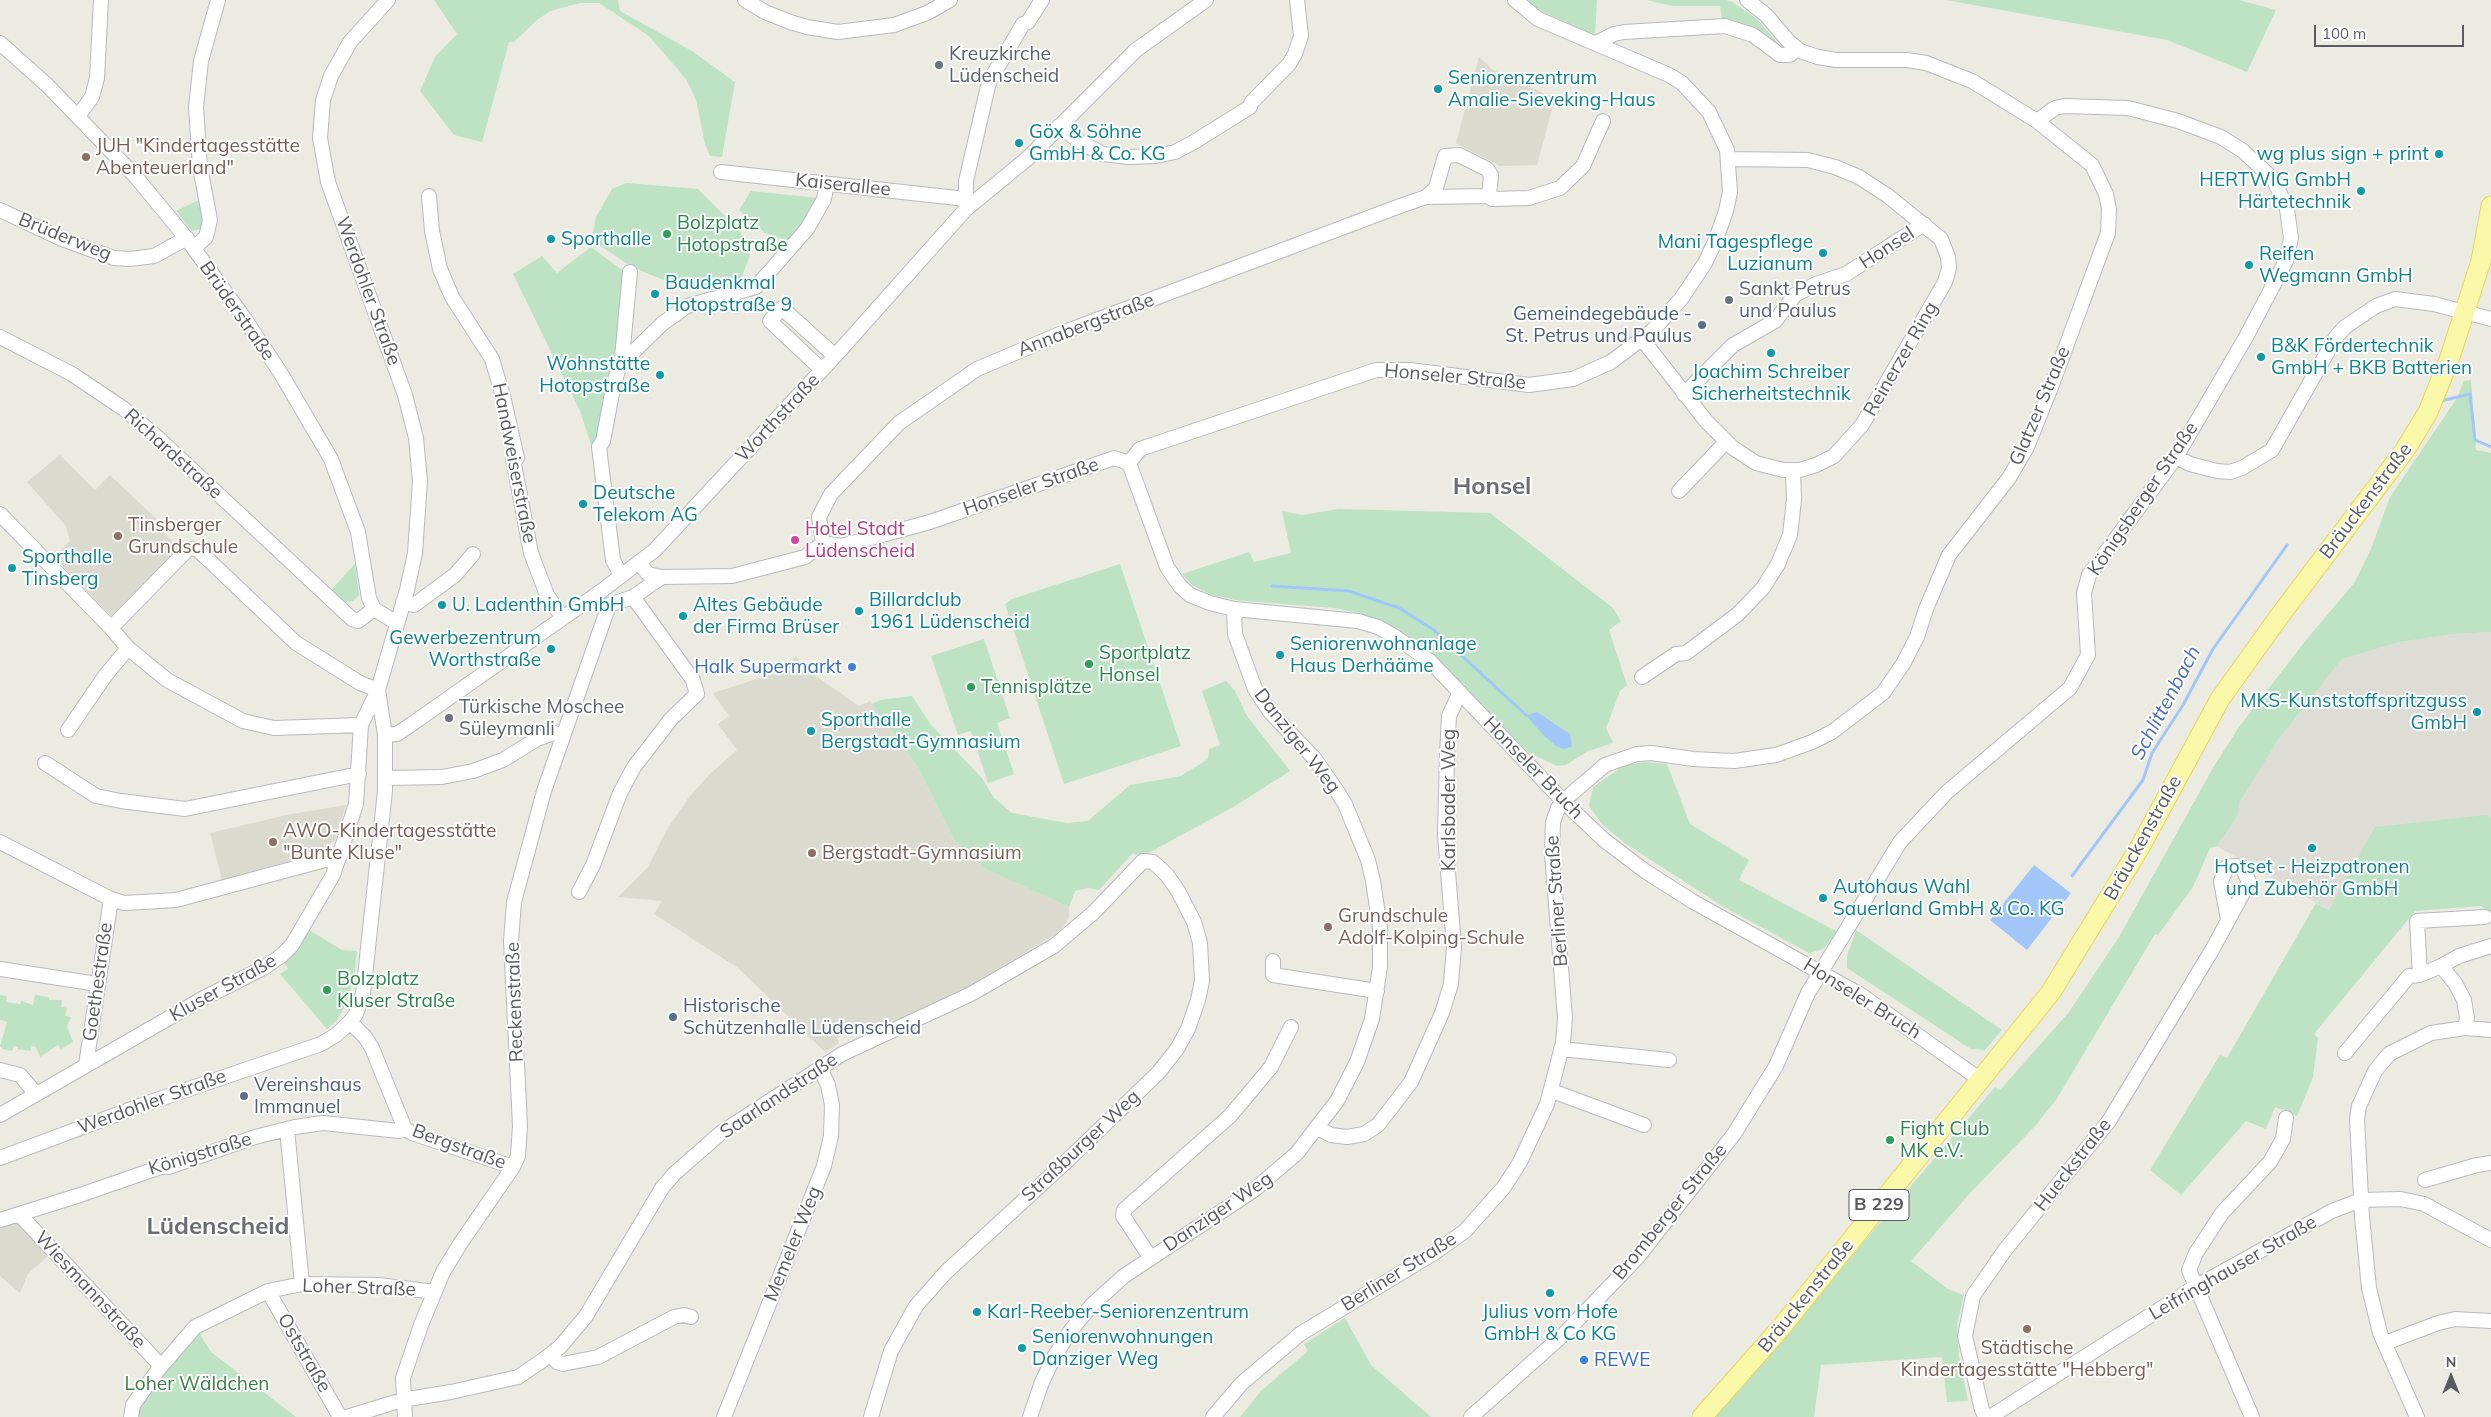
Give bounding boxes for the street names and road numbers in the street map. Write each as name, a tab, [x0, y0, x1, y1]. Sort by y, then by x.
street label: Kaiserallee	[794, 169, 892, 201]
street label: Brüderweg	[15, 208, 115, 266]
street label: Werdohler Straße	[331, 214, 405, 368]
street label: Honsel	[1855, 222, 1919, 274]
street label: Brüderstraße	[194, 257, 280, 365]
street label: Annabergstraße	[1015, 289, 1157, 361]
street label: Reinerzer Ring	[1859, 298, 1943, 420]
street label: Glatzer Straße	[2005, 343, 2075, 469]
street label: Honseler Straße	[1383, 359, 1527, 395]
street label: Worthstraße	[731, 369, 825, 467]
street label: Handweiserstraße	[487, 381, 541, 545]
street label: Richardstraße	[119, 404, 227, 504]
street label: Königsberger Straße	[2083, 418, 2203, 580]
street label: Bräuckenstraße	[2315, 439, 2417, 563]
street label: Honseler Straße	[960, 453, 1102, 521]
street label: Danziger Weg	[1249, 684, 1345, 798]
street label: Honseler Bruch	[1478, 712, 1588, 824]
street label: Karlsbader Weg	[1438, 729, 1460, 871]
street label: Bräuckenstraße	[2099, 772, 2187, 904]
street label: Berliner Straße	[1541, 835, 1573, 967]
street label: Goethestraße	[78, 921, 118, 1043]
street label: Reckenstraße	[502, 942, 528, 1062]
street label: Kluser Straße	[166, 949, 280, 1027]
street label: Honseler Bruch	[1799, 954, 1925, 1044]
street label: Saarlandstraße	[716, 1048, 842, 1144]
street label: Werdohler Straße	[75, 1065, 229, 1139]
street label: Straßburger Weg	[1017, 1085, 1145, 1207]
street label: Hueckstraße	[2030, 1114, 2116, 1216]
street label: Bergstraße	[409, 1120, 509, 1174]
street label: Königstraße	[146, 1128, 254, 1180]
street label: Bromberger Straße	[1608, 1139, 1732, 1285]
street label: Danziger Weg	[1159, 1167, 1277, 1257]
street label: Memeler Weg	[760, 1183, 826, 1305]
road number: B 229	[1849, 1190, 1909, 1220]
street label: Leifringhauser Straße	[2145, 1211, 2321, 1325]
street label: Wiesmannstraße	[30, 1227, 150, 1353]
street label: Berliner Straße	[1337, 1227, 1461, 1317]
street label: Bräuckenstraße	[1753, 1235, 1859, 1357]
street label: Loher Straße	[302, 1275, 416, 1301]
street label: Oststraße	[272, 1310, 336, 1396]

